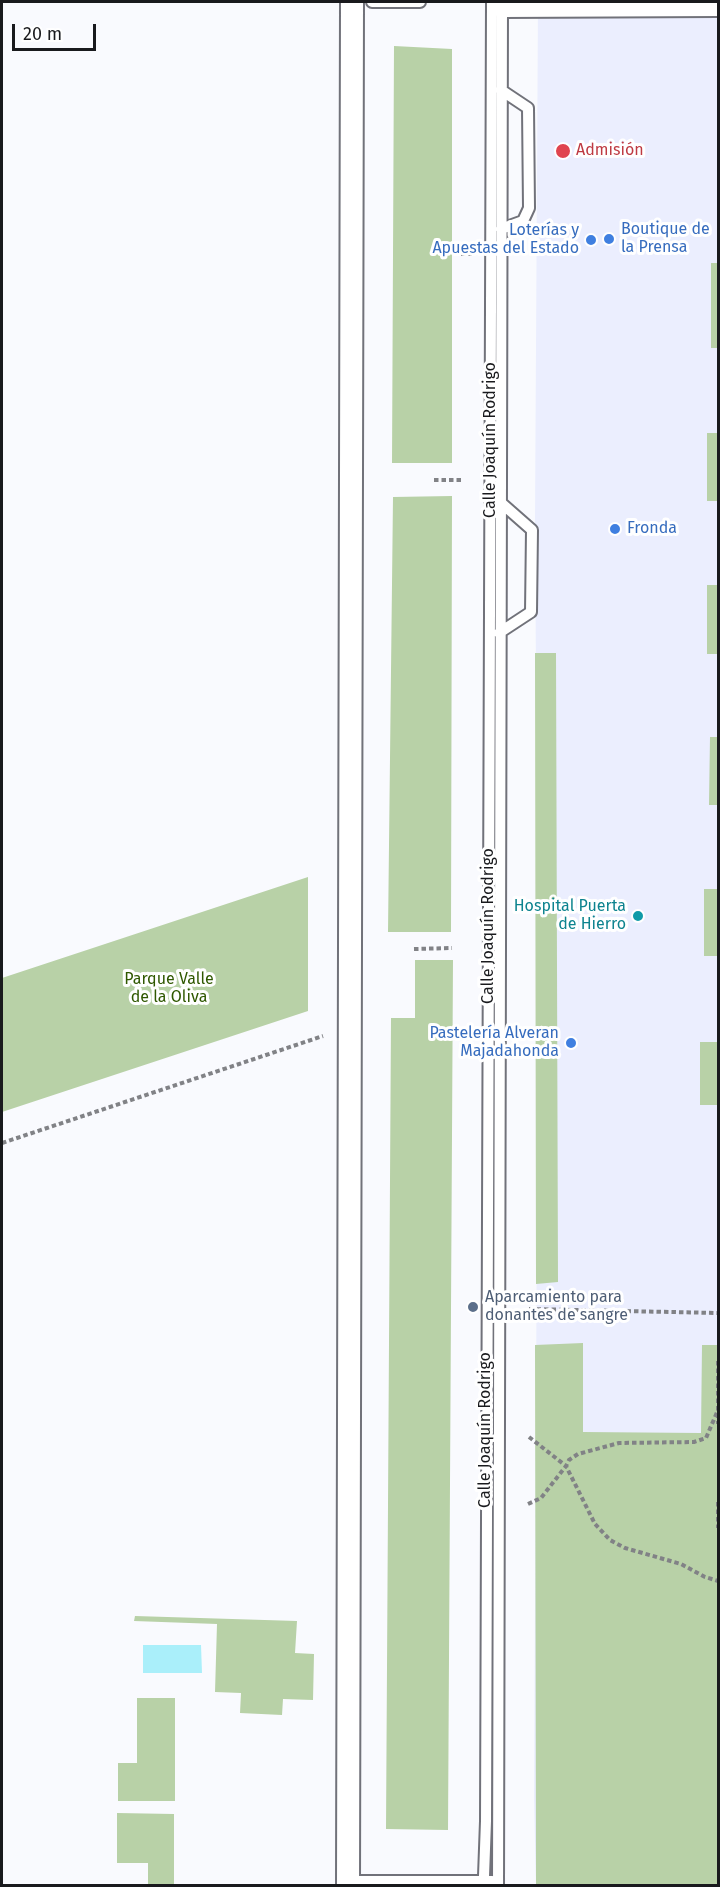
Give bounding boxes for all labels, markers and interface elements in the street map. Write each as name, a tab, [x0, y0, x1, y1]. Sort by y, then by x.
scale bar	[15, 12, 99, 50]
text: 20 m	[23, 23, 62, 45]
place label: Admisión	[576, 141, 644, 161]
marker: Admisión	[554, 142, 572, 160]
place label: Boutique de la Prensa	[621, 220, 710, 258]
place label: Loterías y Apuestas del Estado	[432, 221, 579, 259]
marker: Boutique de la Prensa	[602, 232, 616, 246]
marker: Loterías y Apuestas del Estado	[584, 233, 598, 247]
street label: Calle Joaquín Rodrigo	[481, 362, 501, 518]
place label: Fronda	[627, 519, 677, 539]
marker: Fronda	[608, 522, 622, 536]
street label: Calle Joaquín Rodrigo	[479, 848, 499, 1004]
place label: Hospital Puerta de Hierro	[514, 897, 626, 935]
marker: Hospital Puerta de Hierro	[631, 909, 645, 923]
park label: Parque Valle de la Oliva	[124, 970, 214, 1008]
place label: Pastelería Alveran Majadahonda	[429, 1024, 559, 1062]
marker: Pastelería Alveran Majadahonda	[564, 1036, 578, 1050]
place label: Aparcamiento para donantes de sangre	[485, 1288, 628, 1326]
marker: Aparcamiento para donantes de sangre	[466, 1300, 480, 1314]
street label: Calle Joaquín Rodrigo	[476, 1352, 496, 1508]

